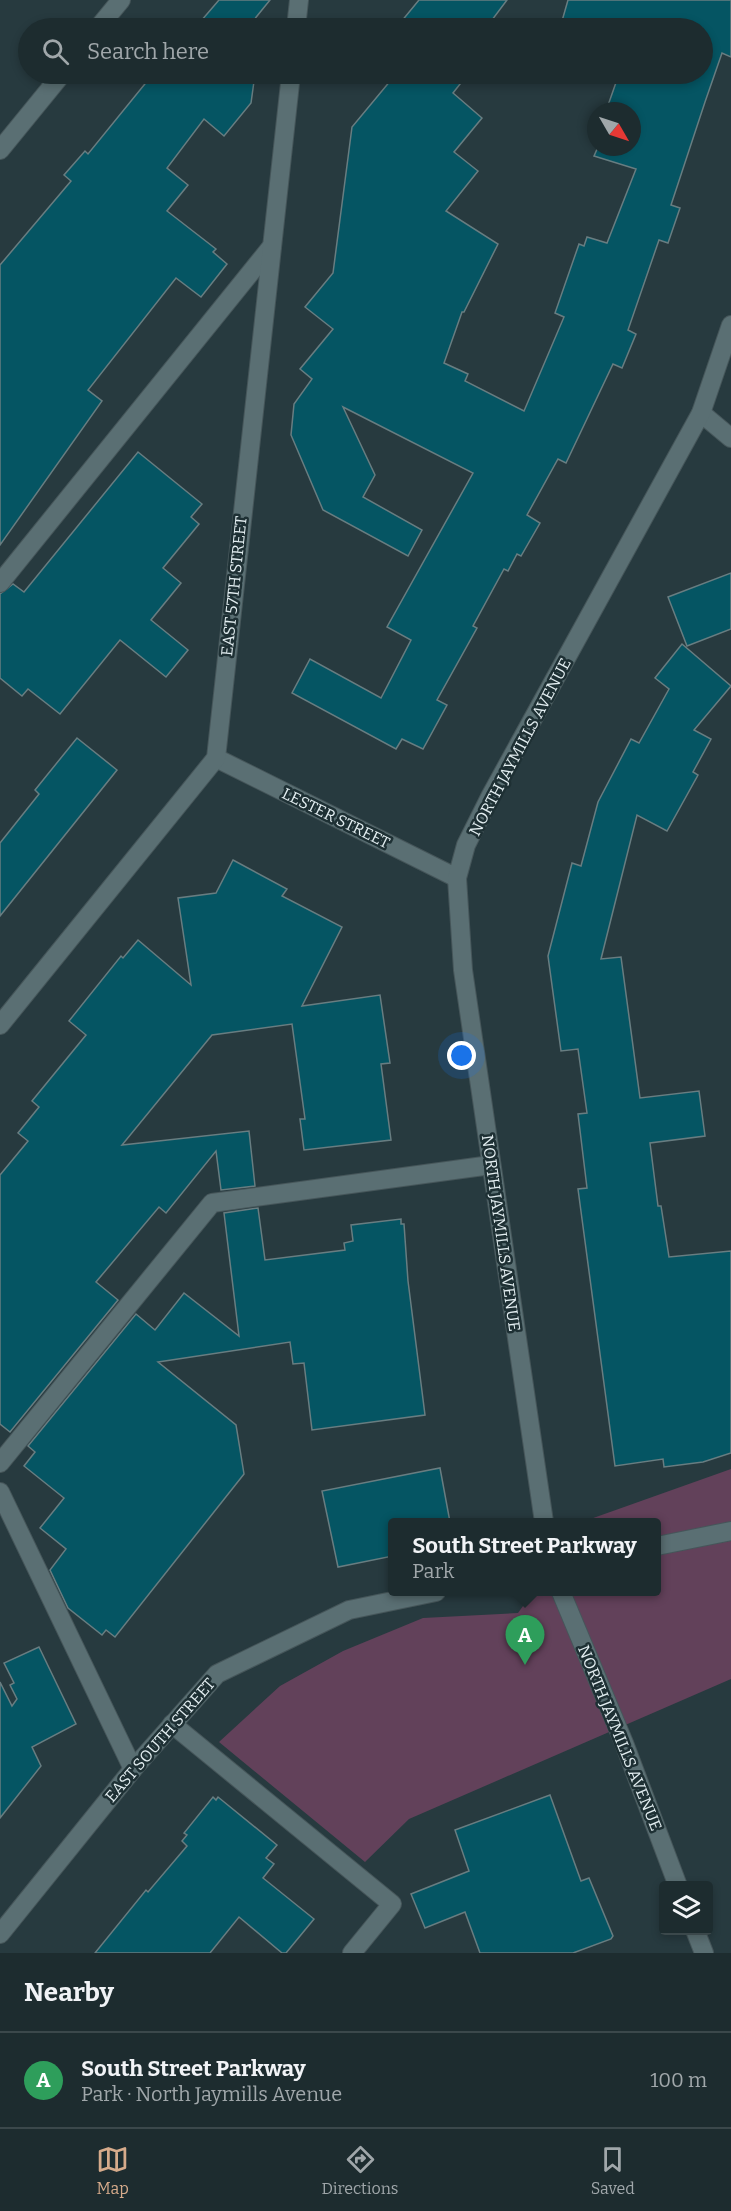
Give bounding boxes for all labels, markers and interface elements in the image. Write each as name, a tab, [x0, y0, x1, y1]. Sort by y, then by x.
search box	[18, 18, 713, 84]
icon: search	[39, 35, 72, 68]
text: Search here	[87, 38, 209, 65]
north arrow	[587, 102, 641, 156]
street label: EAST 57TH STREET	[217, 515, 251, 657]
street label: NORTH JAYMILLS AVENUE	[465, 655, 575, 839]
street label: LESTER STREET	[279, 784, 393, 852]
your location	[447, 1041, 476, 1070]
street label: NORTH JAYMILLS AVENUE	[478, 1133, 524, 1333]
popup	[388, 1518, 661, 1596]
text: South Street Parkway	[412, 1532, 637, 1559]
text: Park	[412, 1559, 454, 1583]
pin: A	[506, 1616, 544, 1665]
street label: NORTH JAYMILLS AVENUE	[574, 1642, 666, 1834]
street label: EAST SOUTH STREET	[101, 1674, 219, 1806]
map controls	[659, 1881, 713, 1935]
button: layers	[659, 1881, 713, 1935]
text: Nearby	[24, 1977, 114, 2008]
text: South Street Parkway	[81, 2055, 306, 2082]
text: A	[36, 2068, 51, 2092]
text: 100 m	[650, 2068, 707, 2092]
text: Park · North Jaymills Avenue	[81, 2082, 342, 2106]
tab: Map	[96, 2143, 129, 2198]
tab: Directions	[322, 2143, 399, 2198]
tab: Saved	[591, 2143, 635, 2198]

